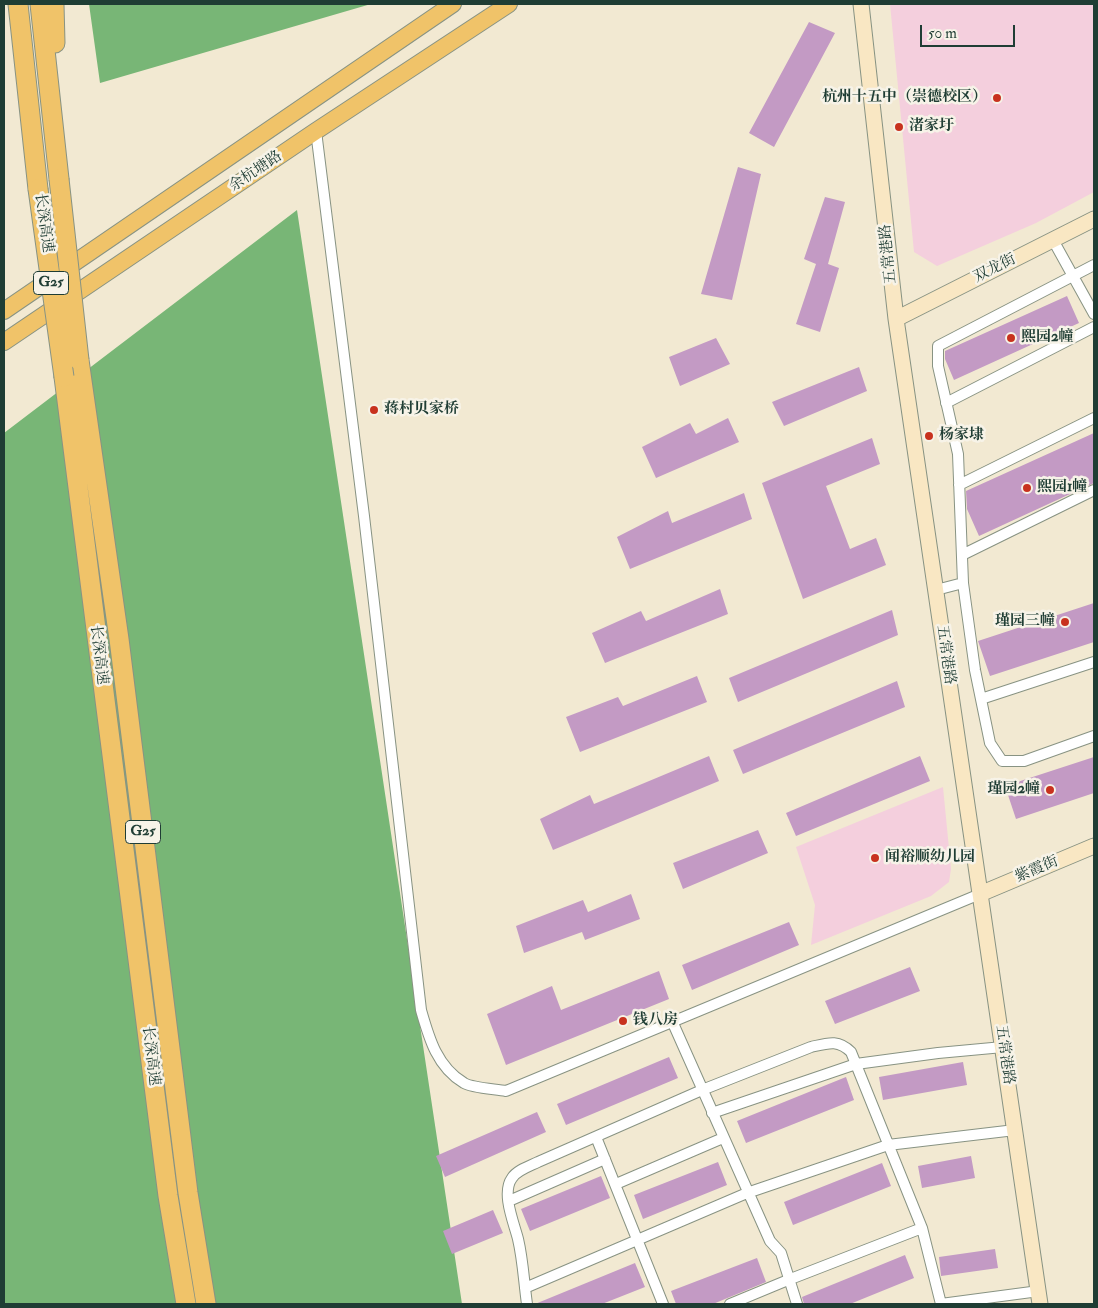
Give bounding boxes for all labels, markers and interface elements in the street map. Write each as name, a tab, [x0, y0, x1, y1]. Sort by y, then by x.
scale bar	[923, 15, 1018, 47]
text: 50 m	[928, 24, 957, 43]
place label: 杭州十五中（崇德校区）	[822, 89, 987, 107]
marker: 杭州十五中（崇德校区）	[991, 92, 1003, 104]
place label: 渚家圩	[909, 118, 954, 136]
marker: 渚家圩	[893, 121, 905, 133]
street label: 余杭塘路	[226, 148, 286, 196]
street label: 长深高速	[30, 192, 56, 254]
street label: 五常港路	[877, 223, 901, 285]
street label: 双龙街	[971, 251, 1019, 287]
road number: G25	[34, 272, 68, 294]
place label: 熙园2幢	[1021, 329, 1074, 347]
marker: 熙园2幢	[1005, 332, 1017, 344]
place label: 蒋村贝家桥	[384, 401, 459, 419]
marker: 蒋村贝家桥	[368, 404, 380, 416]
place label: 杨家埭	[939, 427, 984, 445]
marker: 杨家埭	[923, 430, 935, 442]
place label: 熙园1幢	[1037, 479, 1087, 497]
marker: 熙园1幢	[1021, 482, 1033, 494]
place label: 瑾园三幢	[995, 613, 1055, 631]
marker: 瑾园三幢	[1059, 616, 1071, 628]
street label: 长深高速	[85, 624, 111, 686]
street label: 五常港路	[932, 624, 958, 686]
place label: 瑾园2幢	[987, 781, 1040, 799]
marker: 瑾园2幢	[1044, 784, 1056, 796]
road number: G25	[126, 820, 160, 844]
place label: 闻裕顺幼儿园	[885, 849, 975, 867]
marker: 闻裕顺幼儿园	[869, 852, 881, 864]
street label: 紫霞街	[1013, 853, 1061, 887]
place label: 钱八房	[633, 1012, 678, 1030]
marker: 钱八房	[617, 1015, 629, 1027]
street label: 五常港路	[991, 1024, 1017, 1086]
street label: 长深高速	[137, 1025, 163, 1087]

